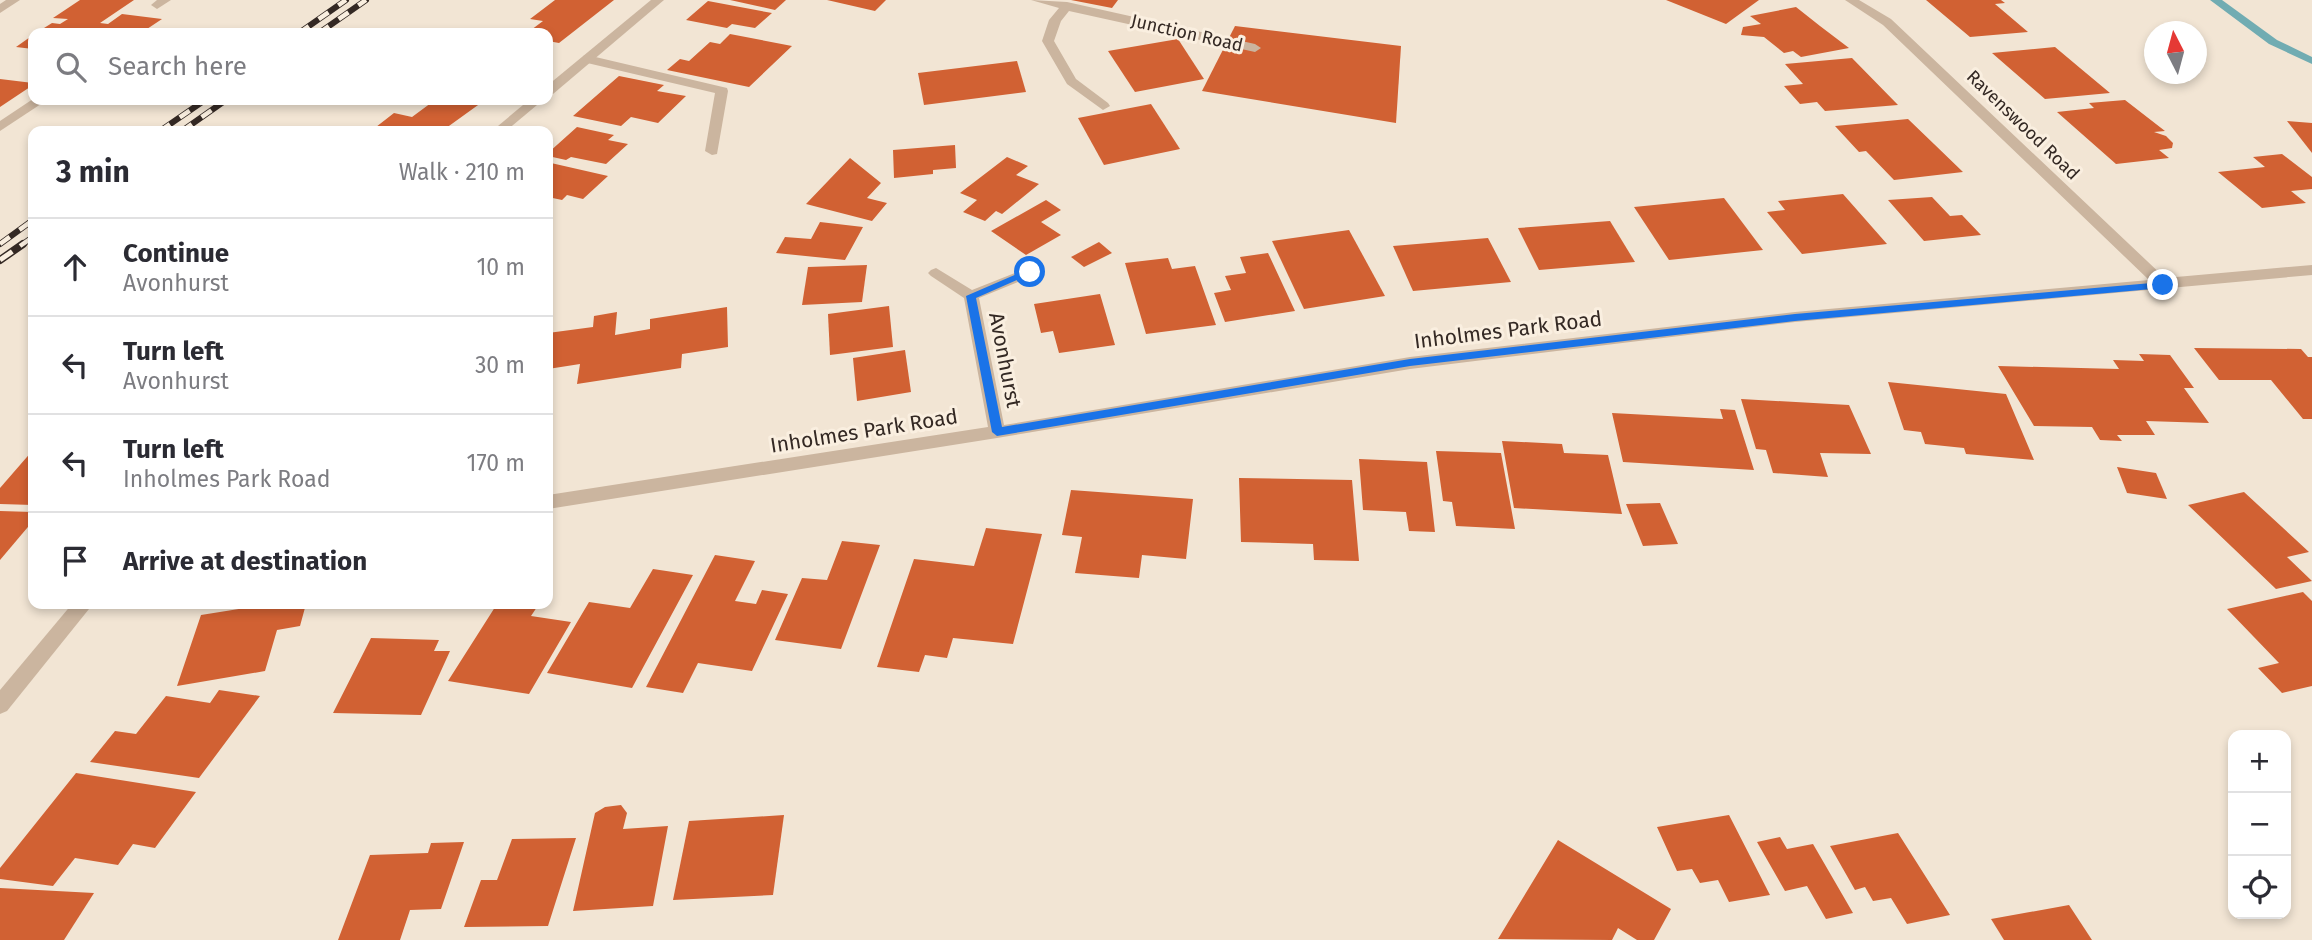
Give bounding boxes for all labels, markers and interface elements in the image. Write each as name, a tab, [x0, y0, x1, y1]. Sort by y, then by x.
street label: Junction Road	[1129, 9, 1245, 57]
north arrow	[2144, 21, 2207, 84]
search box	[28, 28, 553, 105]
icon: search	[52, 48, 90, 86]
text: Search here	[108, 51, 247, 82]
street label: Ravenswood Road	[1962, 65, 2084, 185]
text: 3 min	[56, 154, 130, 190]
text: Walk · 210 m	[399, 158, 525, 186]
text: Continue	[123, 238, 229, 269]
icon: ahead	[56, 248, 94, 286]
text: 10 m	[476, 253, 525, 281]
route start	[1014, 256, 1045, 287]
text: Avonhurst	[123, 269, 229, 297]
route end	[2147, 269, 2178, 300]
street label: Inholmes Park Road	[1412, 306, 1604, 354]
street label: Avonhurst	[983, 310, 1027, 410]
text: Turn left	[123, 336, 224, 367]
icon: left	[56, 346, 94, 384]
text: 30 m	[475, 351, 525, 379]
text: Avonhurst	[123, 367, 229, 395]
street label: Inholmes Park Road	[768, 403, 960, 459]
text: Turn left	[123, 434, 224, 465]
icon: left	[56, 444, 94, 482]
text: 170 m	[466, 449, 525, 477]
text: Inholmes Park Road	[123, 465, 330, 493]
icon: arrive	[56, 542, 94, 580]
text: Arrive at destination	[123, 546, 367, 577]
map controls	[2228, 730, 2291, 919]
button: +	[2228, 730, 2291, 793]
button: −	[2228, 793, 2291, 856]
button: locate	[2228, 856, 2291, 919]

